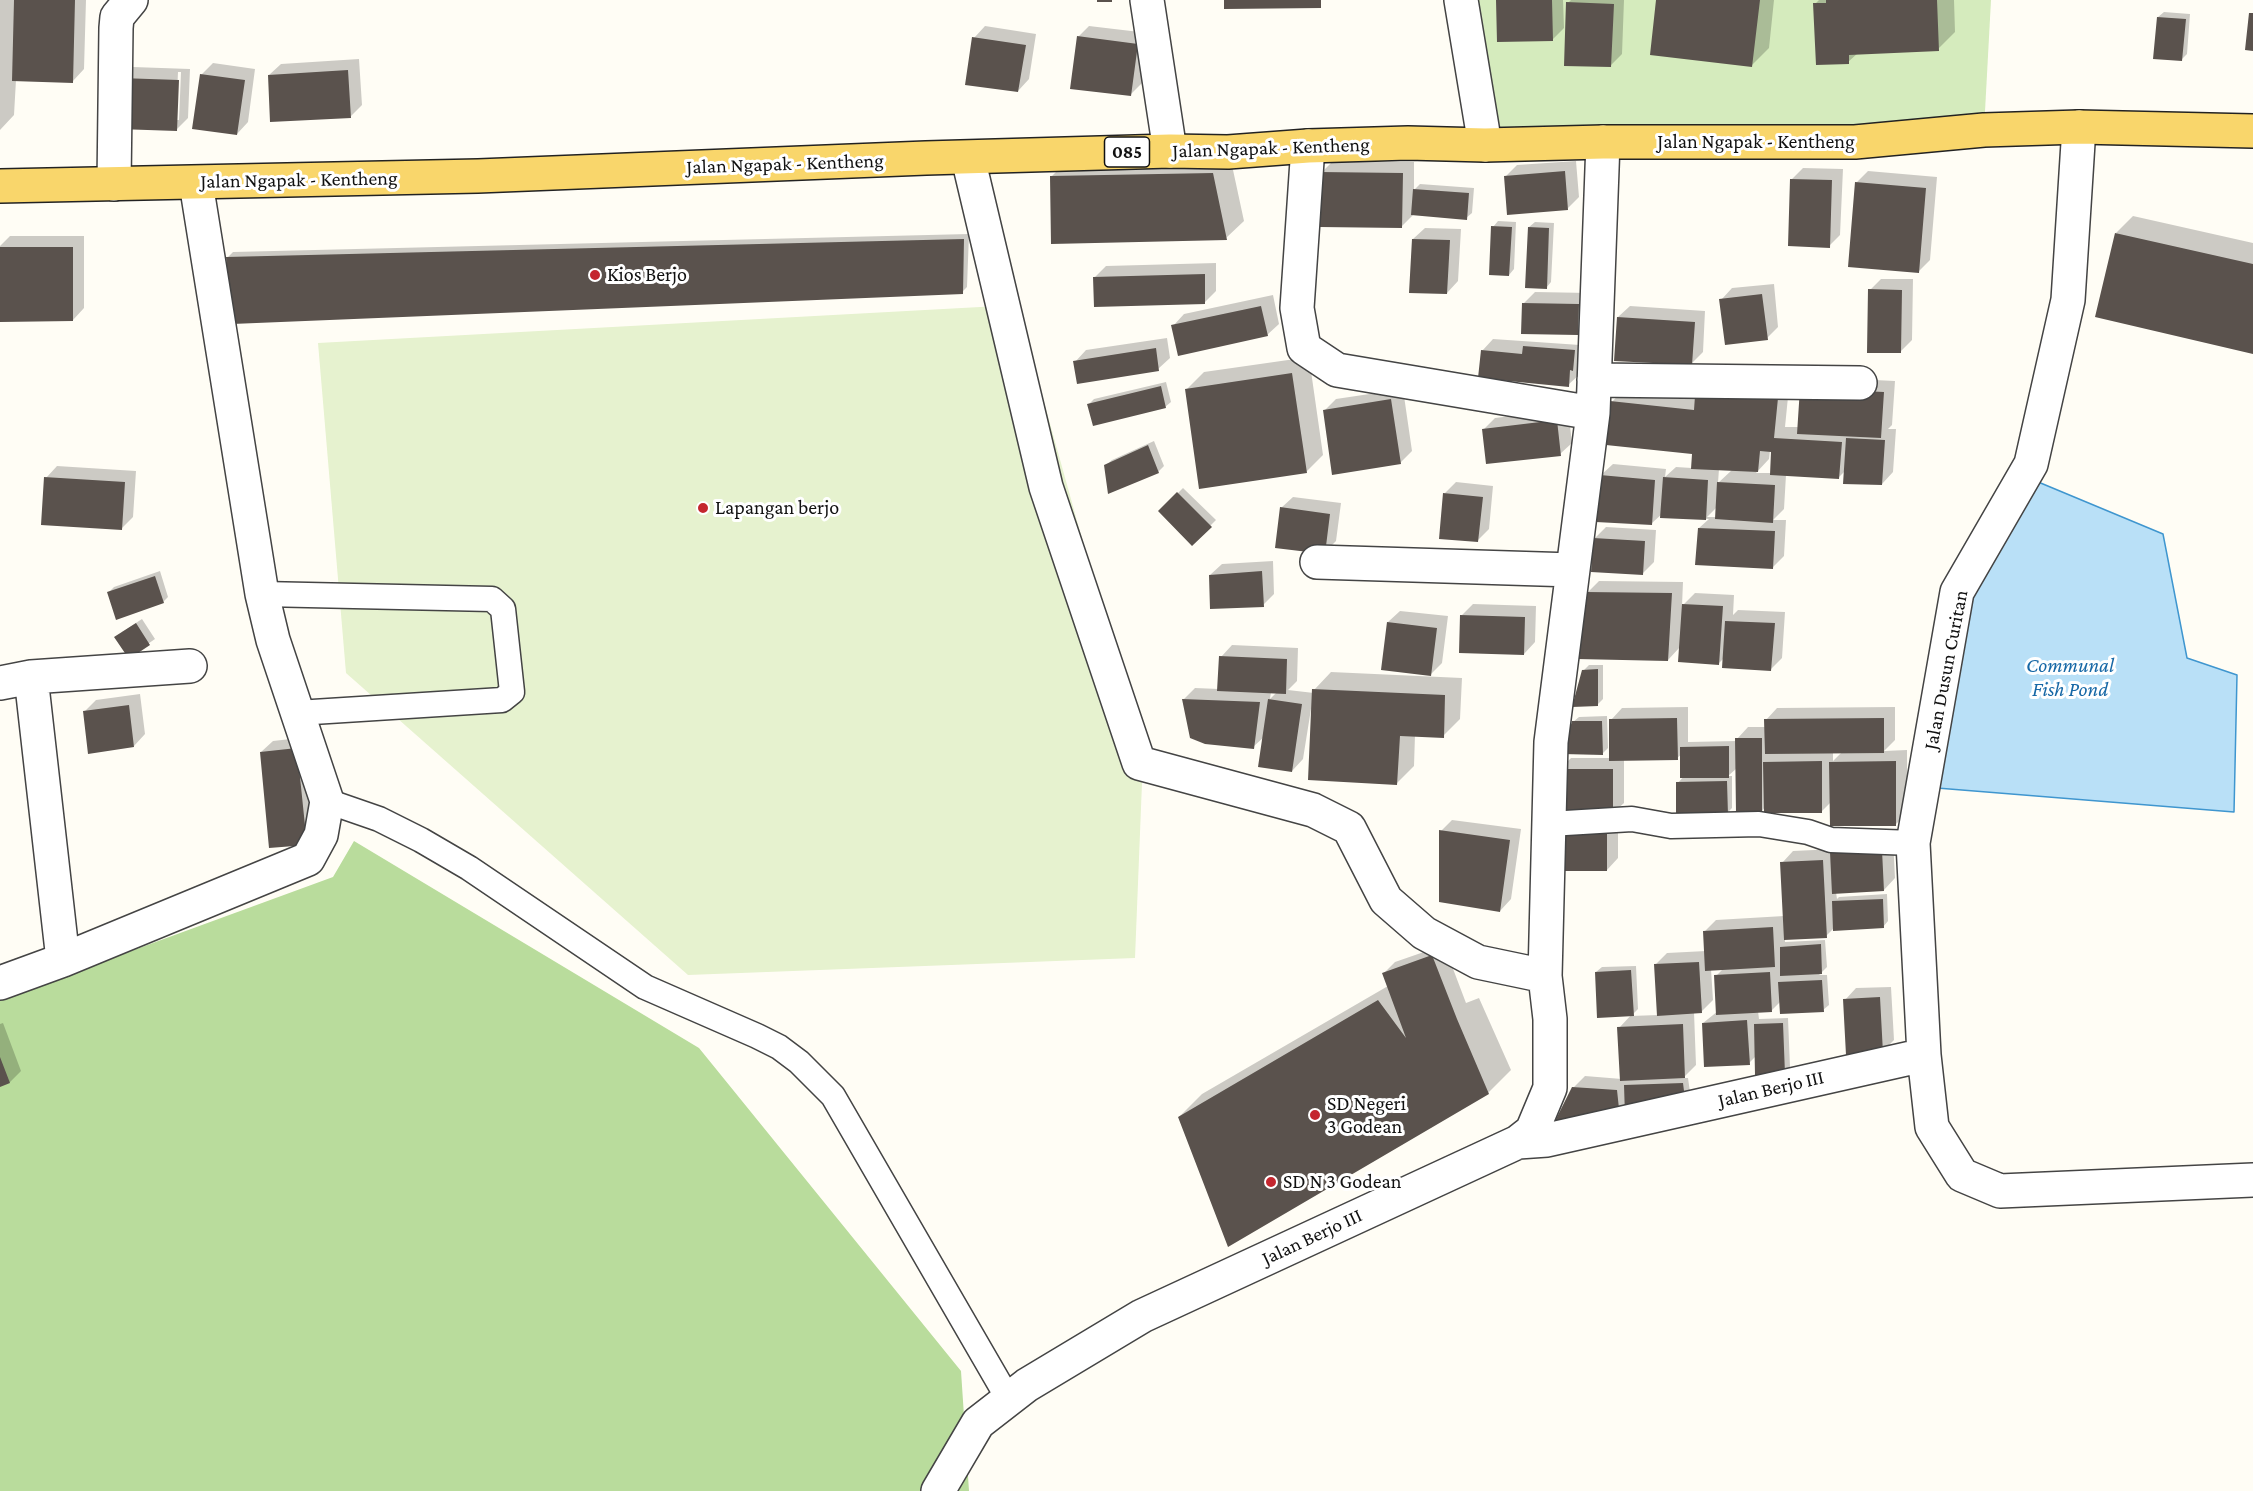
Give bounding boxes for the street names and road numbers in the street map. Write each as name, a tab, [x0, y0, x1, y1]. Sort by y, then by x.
street label: Jalan Ngapak - Kentheng	[1657, 130, 1855, 154]
street label: Jalan Ngapak - Kentheng	[1172, 133, 1370, 163]
road number: 085	[1104, 137, 1150, 167]
street label: Jalan Ngapak - Kentheng	[686, 149, 884, 179]
street label: Jalan Ngapak - Kentheng	[200, 166, 398, 194]
street label: Jalan Dusun Curitan	[1919, 588, 1973, 752]
street label: Jalan Berjo III	[1716, 1065, 1826, 1113]
street label: Jalan Berjo III	[1258, 1203, 1366, 1271]

